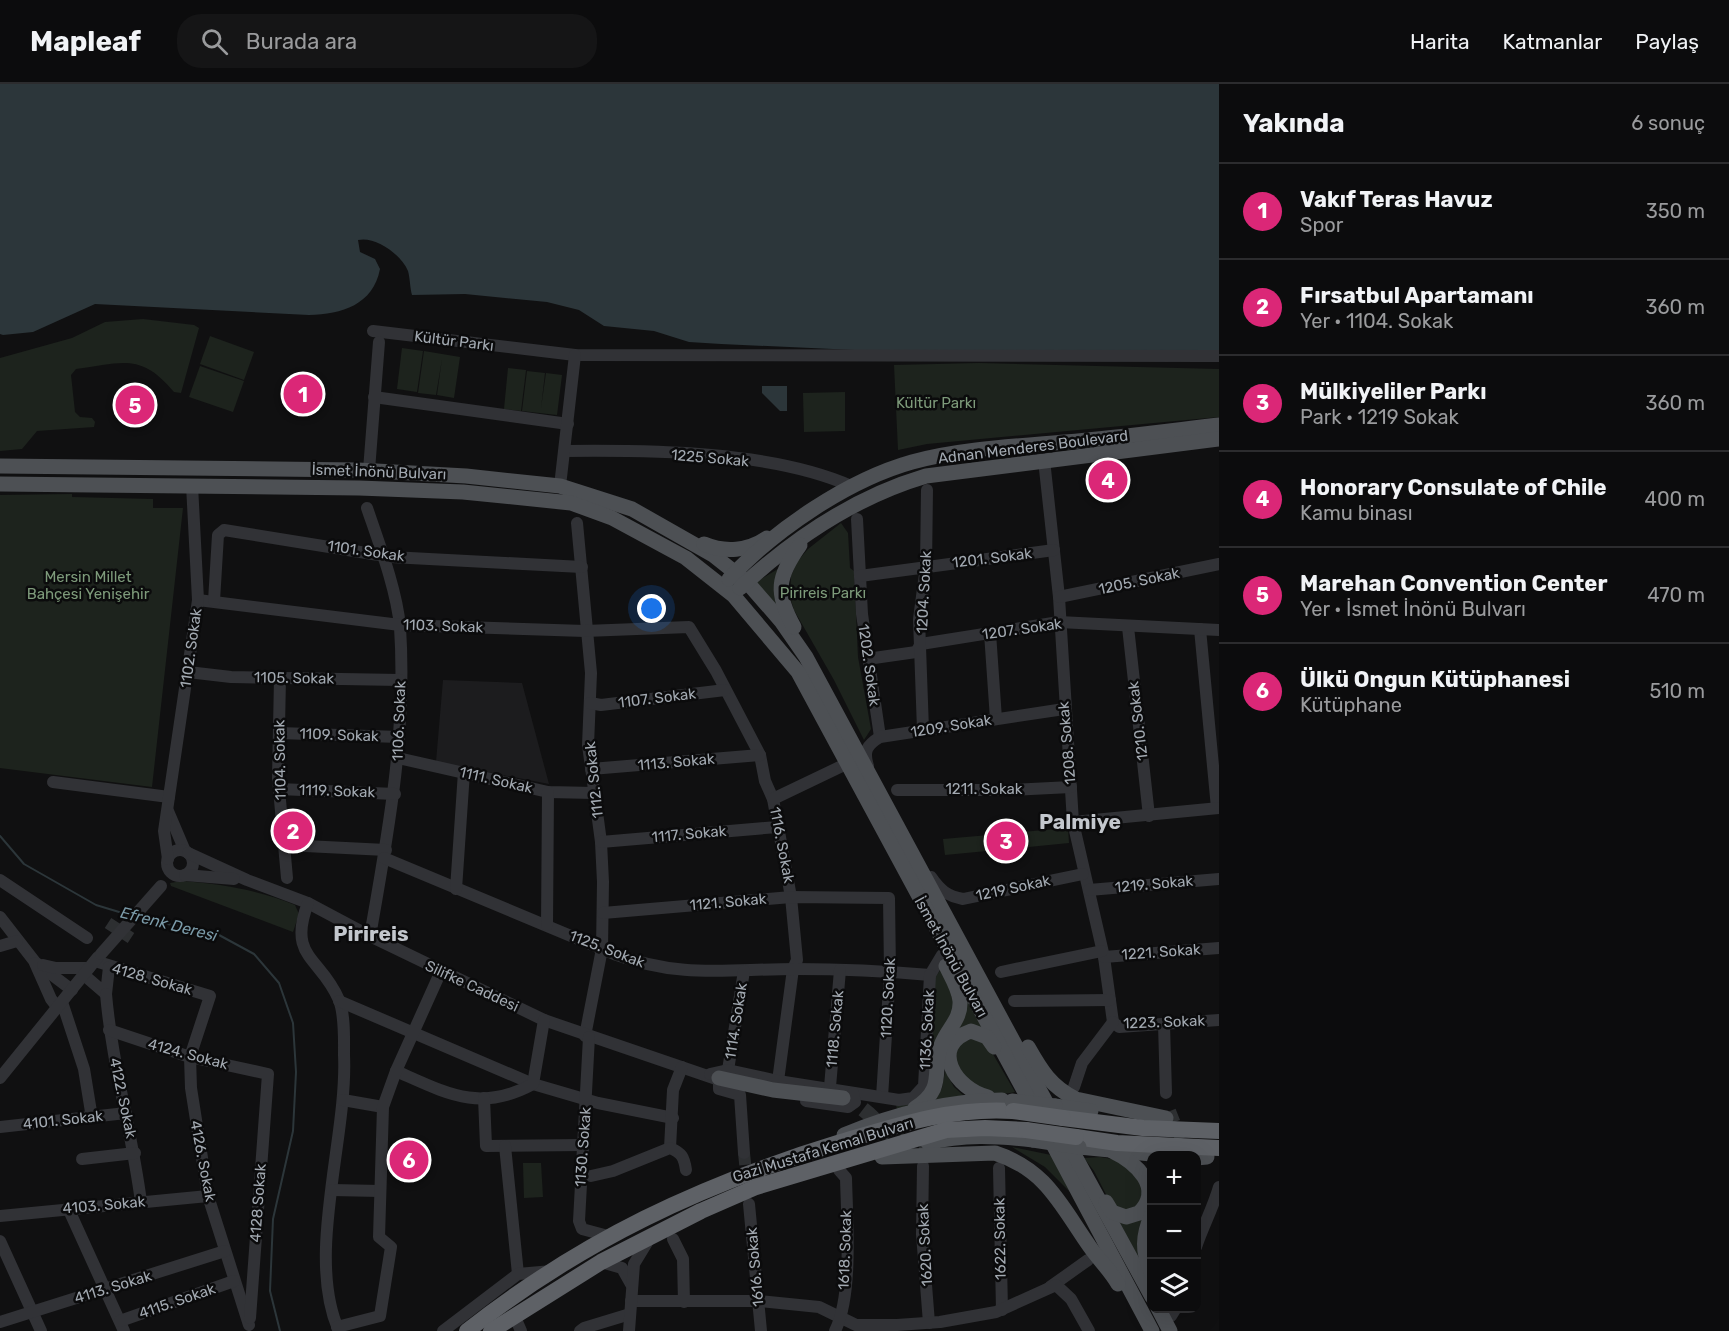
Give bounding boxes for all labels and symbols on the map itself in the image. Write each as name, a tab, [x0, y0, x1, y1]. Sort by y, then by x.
street label: Kültür Parkı	[413, 327, 495, 355]
pin: 1	[284, 372, 322, 416]
pin: 5	[116, 382, 154, 428]
park label: Kültür Parkı	[896, 394, 976, 412]
street label: Adnan Menderes Boulevard	[937, 426, 1129, 468]
street label: 1225 Sokak	[670, 446, 750, 470]
pin: 4	[1088, 458, 1128, 502]
street label: İsmet İnönü Bulvarı	[311, 461, 447, 483]
street label: 1101. Sokak	[326, 537, 406, 565]
street label: 1201. Sokak	[951, 544, 1033, 572]
street label: 1204. Sokak	[913, 550, 935, 634]
street label: 1205. Sokak	[1097, 564, 1181, 598]
park label: Mersin Millet Bahçesi Yenişehir	[27, 568, 150, 603]
park label: Pirireis Parkı	[780, 584, 866, 602]
your location	[637, 594, 666, 623]
street label: 1102. Sokak	[177, 607, 206, 689]
street label: 1207. Sokak	[981, 614, 1063, 644]
street label: 1103. Sokak	[403, 616, 484, 636]
street label: 1202. Sokak	[854, 623, 884, 707]
street label: 1105. Sokak	[254, 668, 334, 688]
street label: 1106. Sokak	[389, 680, 409, 762]
street label: 1210. Sokak	[1124, 680, 1152, 762]
street label: 1107. Sokak	[617, 684, 697, 712]
street label: 1208. Sokak	[1054, 701, 1080, 785]
street label: 1209. Sokak	[909, 711, 993, 741]
street label: 1104. Sokak	[270, 719, 290, 800]
street label: 1109. Sokak	[299, 725, 379, 745]
street label: 1112. Sokak	[581, 740, 607, 819]
street label: 1113. Sokak	[637, 750, 716, 774]
street label: 1111. Sokak	[458, 763, 535, 797]
street label: 1211. Sokak	[945, 780, 1023, 798]
street label: 1119. Sokak	[299, 781, 376, 801]
street label: 1116. Sokak	[766, 805, 798, 885]
pin: 2	[274, 808, 312, 854]
district label: Palmiye	[1039, 809, 1121, 834]
pin: 3	[986, 818, 1026, 864]
street label: 1117. Sokak	[651, 822, 727, 846]
street label: 1219 Sokak	[974, 871, 1052, 905]
street label: 1219. Sokak	[1114, 872, 1194, 896]
street label: 1121. Sokak	[689, 890, 767, 914]
street label: İsmet İnönü Bulvarı	[910, 894, 992, 1020]
water label: Efrenk Deresi	[119, 903, 221, 945]
district label: Pirireis	[333, 921, 409, 946]
street label: 1125. Sokak	[567, 926, 648, 972]
street label: 1221. Sokak	[1121, 940, 1202, 964]
street label: Silifke Caddesi	[422, 956, 522, 1016]
street label: 1120. Sokak	[877, 957, 899, 1038]
street label: 4128. Sokak	[110, 959, 194, 999]
street label: 1114. Sokak	[721, 981, 751, 1061]
street label: 1118. Sokak	[823, 989, 847, 1068]
street label: 1136. Sokak	[916, 989, 938, 1070]
street label: 1223. Sokak	[1123, 1012, 1206, 1032]
street label: 4124. Sokak	[146, 1035, 230, 1073]
street label: 4122. Sokak	[106, 1056, 140, 1140]
street label: 1130. Sokak	[571, 1106, 595, 1188]
street label: 4101. Sokak	[22, 1107, 104, 1133]
street label: Gazi Mustafa Kemal Bulvarı	[731, 1114, 915, 1186]
street label: 4126. Sokak	[186, 1119, 220, 1203]
pin: 6	[390, 1138, 428, 1182]
street label: 4128 Sokak	[246, 1163, 270, 1243]
street label: 4103. Sokak	[62, 1192, 146, 1218]
street label: 1622. Sokak	[990, 1198, 1010, 1280]
street label: 1620. Sokak	[914, 1203, 936, 1287]
street label: 1618. Sokak	[835, 1209, 855, 1290]
street label: 1616. Sokak	[743, 1226, 767, 1307]
street label: 4113. Sokak	[72, 1267, 154, 1307]
street label: 4115. Sokak	[136, 1279, 218, 1322]

